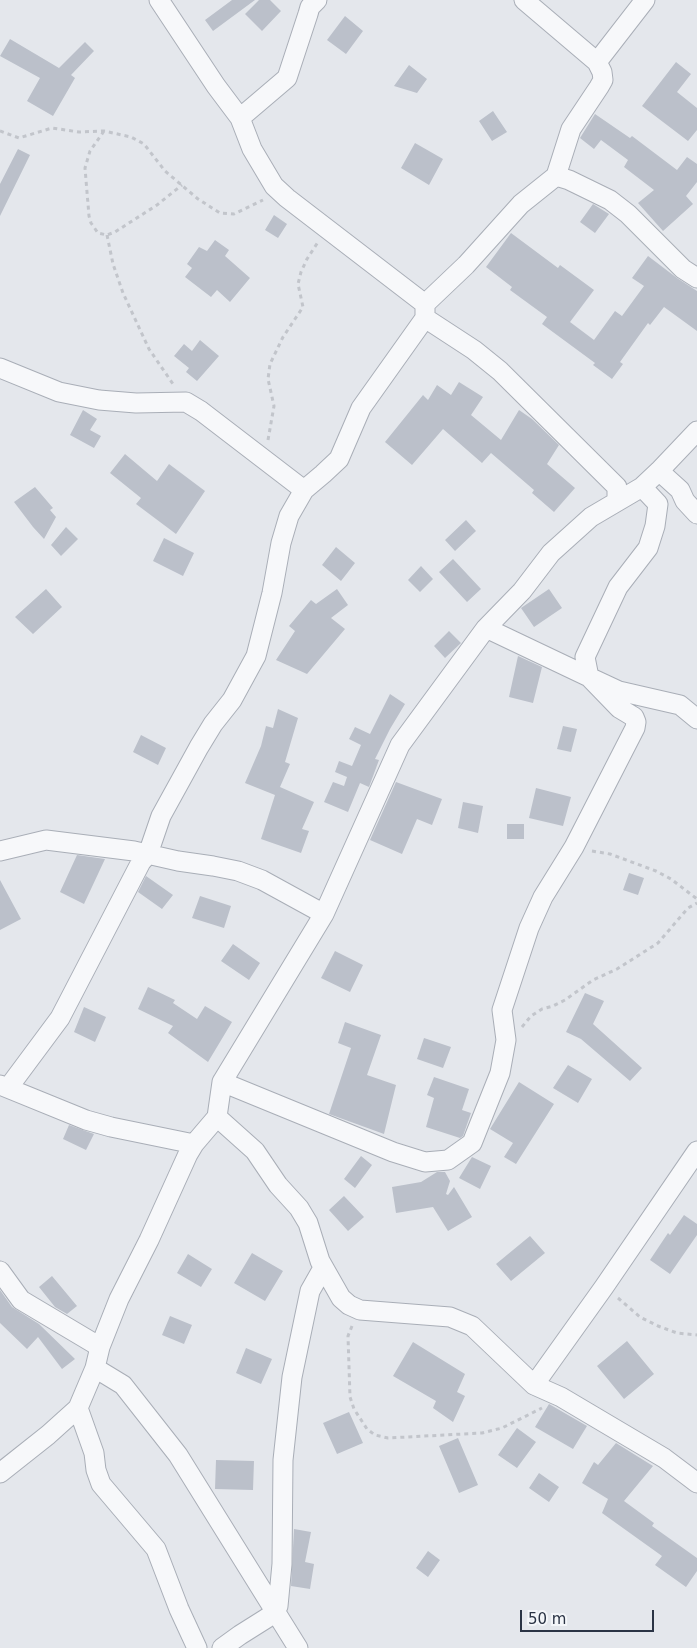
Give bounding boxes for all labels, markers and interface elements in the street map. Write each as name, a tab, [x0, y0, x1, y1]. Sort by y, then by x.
scale bar	[522, 1600, 656, 1632]
text: 50 m	[528, 1610, 566, 1628]

